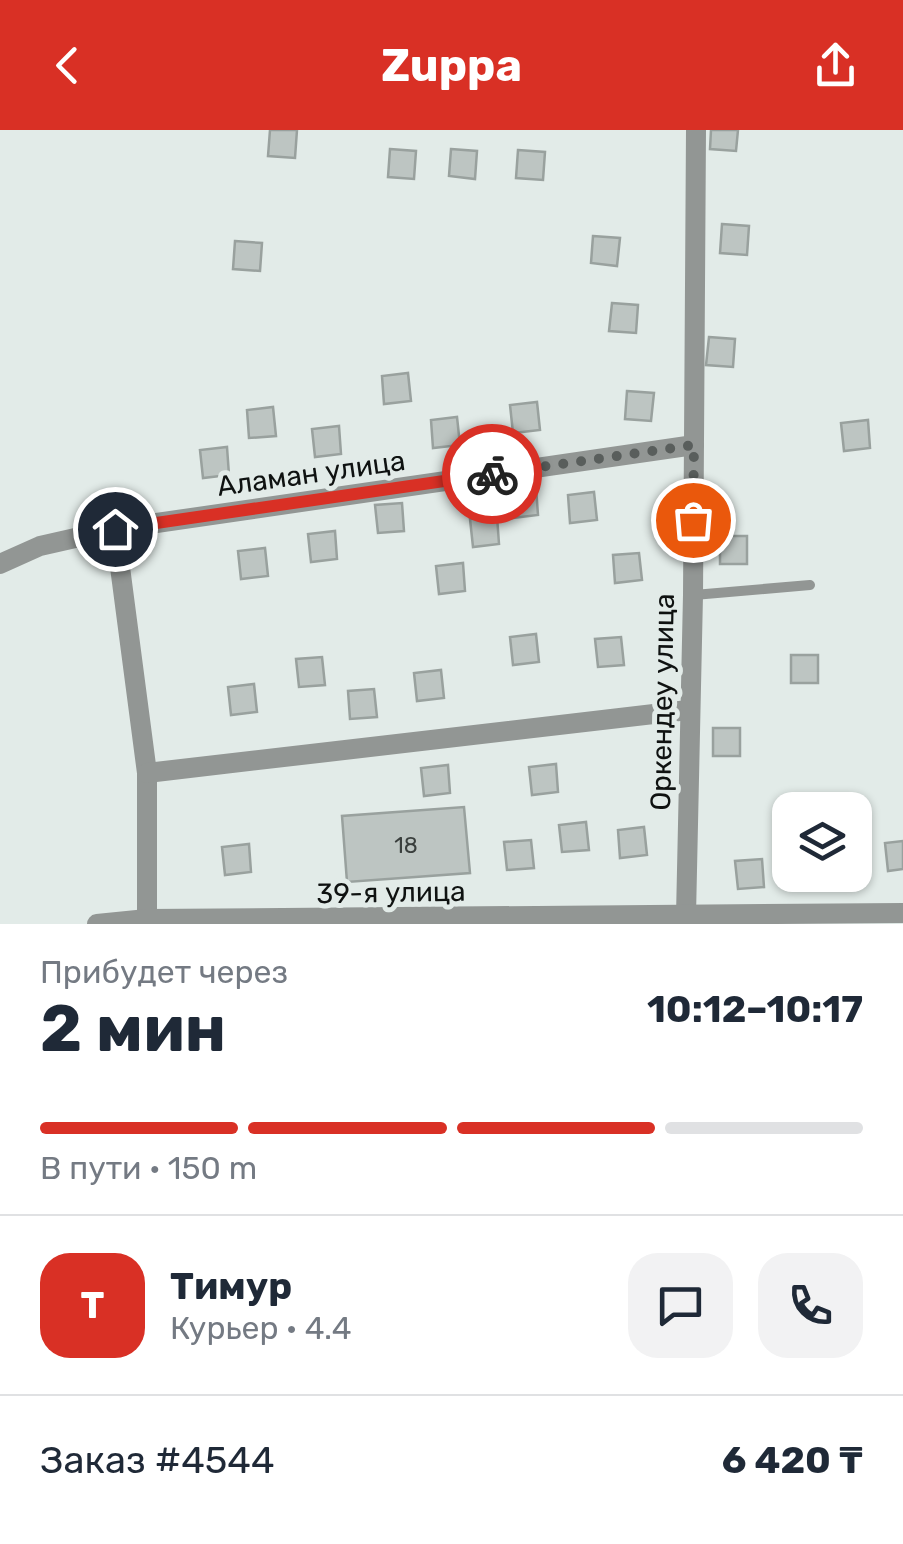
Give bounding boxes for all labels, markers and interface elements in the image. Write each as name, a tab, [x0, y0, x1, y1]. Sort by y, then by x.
icon: back	[40, 38, 95, 93]
icon: share	[808, 38, 863, 93]
text: Zuppa	[381, 39, 522, 92]
courier	[442, 424, 542, 524]
street label: Аламан улица	[215, 444, 407, 503]
icon: bike	[465, 447, 520, 502]
pin	[651, 478, 736, 563]
pin	[73, 487, 158, 572]
icon: bag	[666, 493, 721, 548]
icon: home	[88, 502, 143, 557]
street label: Оркендеу улица	[644, 593, 681, 811]
map controls	[772, 792, 872, 892]
button: layers	[772, 792, 872, 892]
house number: 18	[394, 832, 418, 859]
street label: 39-я улица	[316, 875, 466, 910]
text: Прибудет через	[40, 953, 288, 991]
text: 10:12–10:17	[647, 986, 863, 1032]
text: 2 мин	[40, 990, 226, 1067]
text: В пути · 150 m	[40, 1149, 257, 1187]
button: chat	[628, 1253, 733, 1358]
button: phone	[758, 1253, 863, 1358]
text: Тимур	[170, 1263, 292, 1309]
text: Т	[81, 1282, 104, 1328]
text: Курьер · 4.4	[170, 1309, 352, 1347]
text: Заказ #4544	[40, 1437, 275, 1483]
text: 6 420 ₸	[722, 1437, 863, 1483]

